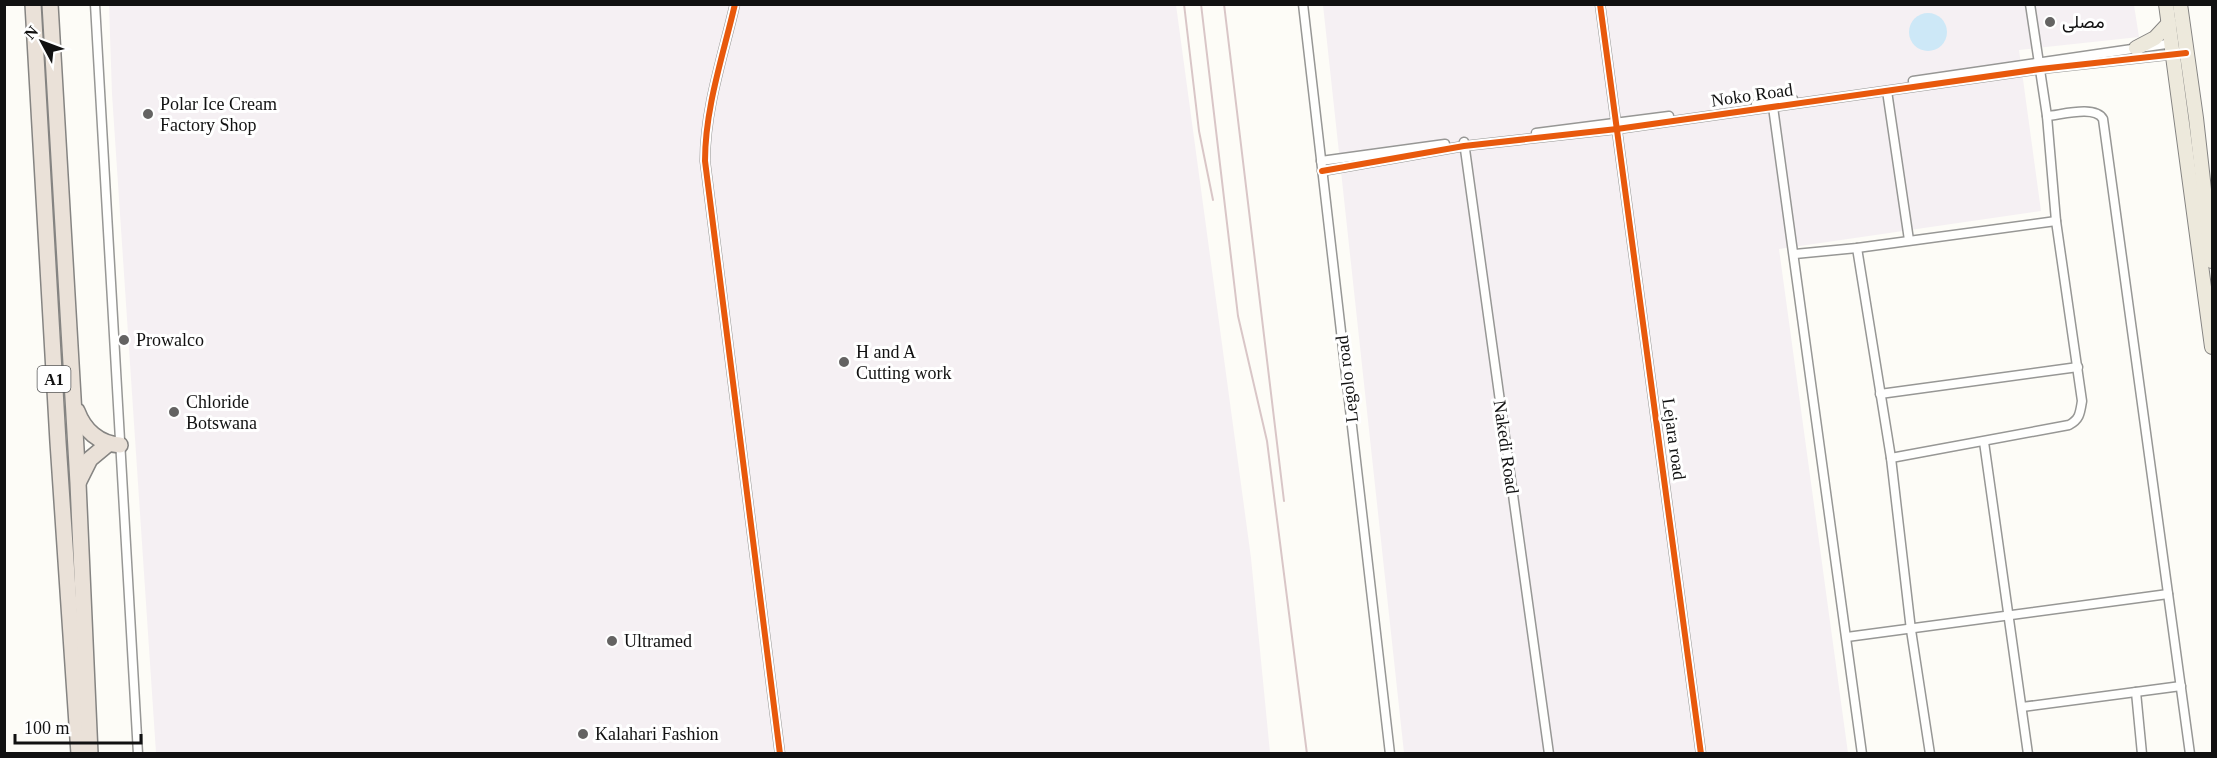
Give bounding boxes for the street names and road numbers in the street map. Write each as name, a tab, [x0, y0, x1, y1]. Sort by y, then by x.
street label: Noko Road	[1710, 79, 1794, 111]
street label: Legolo road	[1332, 334, 1362, 424]
road number: A1	[38, 366, 70, 392]
street label: Lejara road	[1658, 397, 1690, 481]
street label: Nakedi Road	[1490, 399, 1522, 495]

